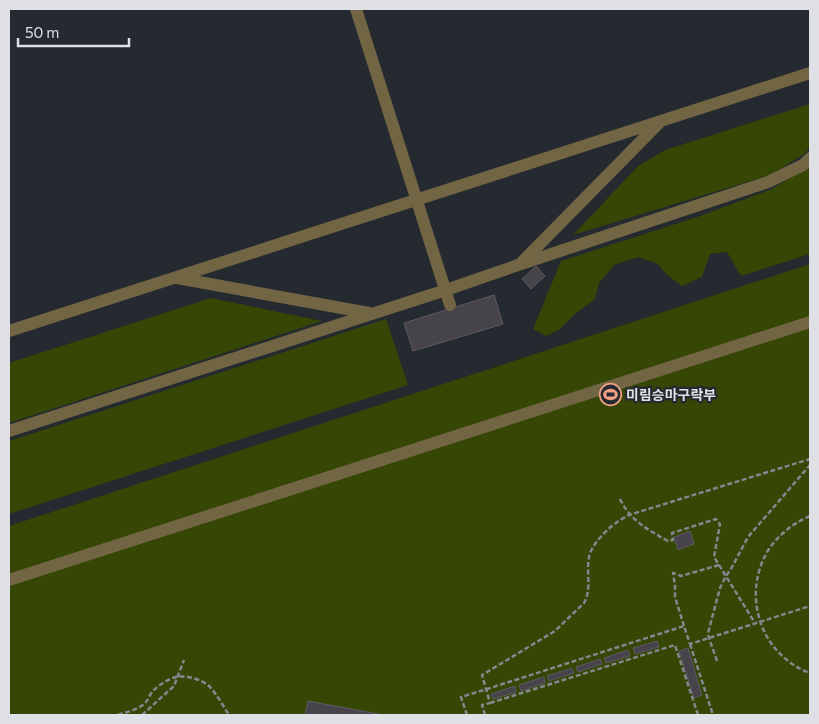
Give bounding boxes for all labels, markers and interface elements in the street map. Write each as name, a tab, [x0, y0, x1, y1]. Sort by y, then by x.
scale bar	[18, 15, 129, 47]
text: 50 m	[25, 23, 59, 41]
sports icon: 미림승마구락부	[598, 383, 622, 407]
place label: 미림승마구락부	[626, 386, 716, 403]

